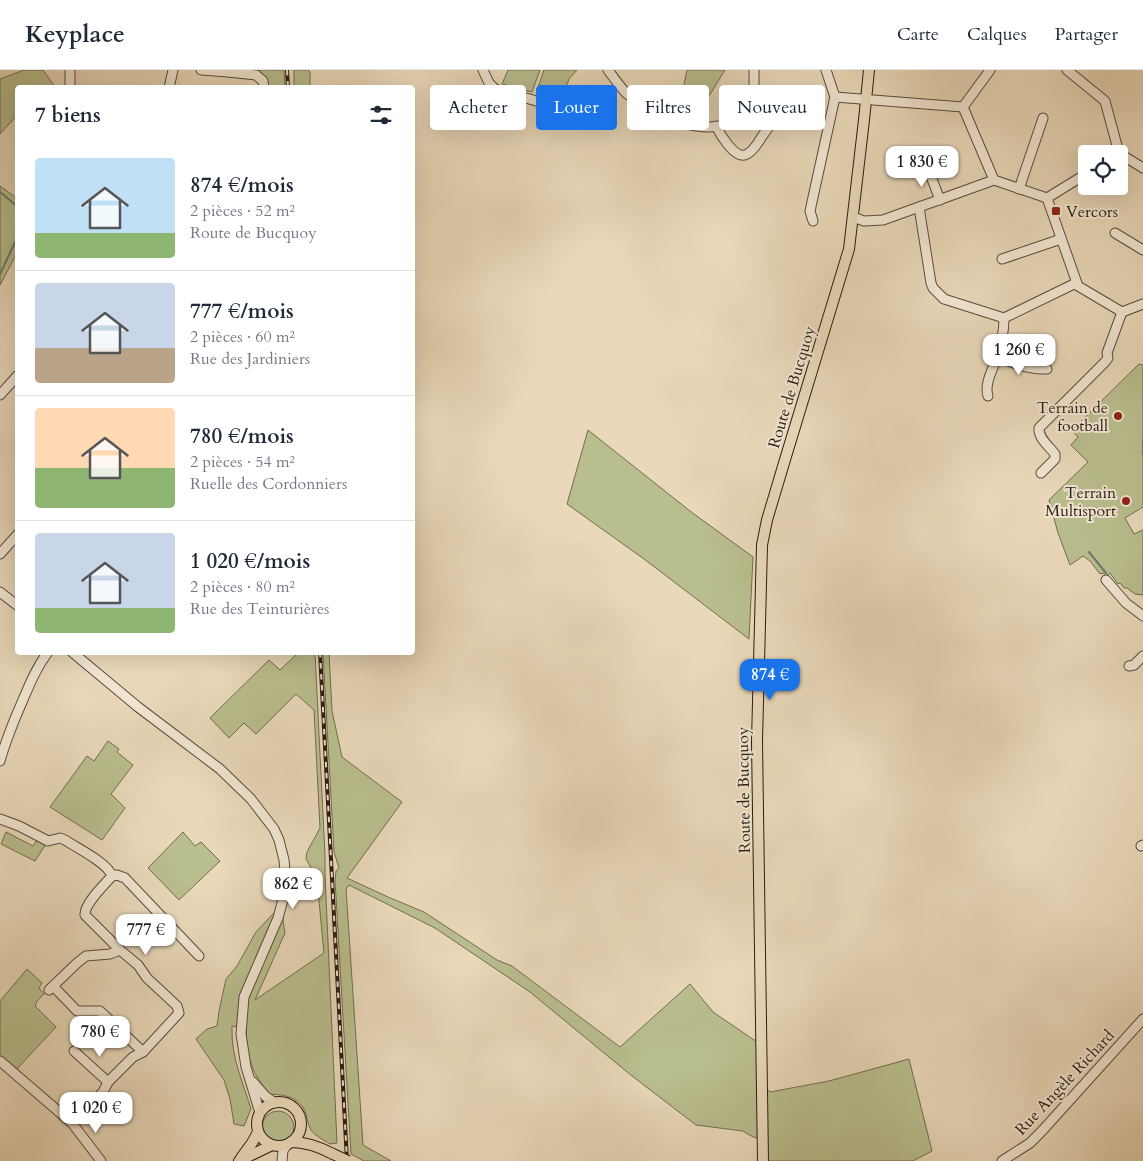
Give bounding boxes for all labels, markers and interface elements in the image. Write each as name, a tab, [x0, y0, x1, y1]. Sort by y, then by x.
text: Keyplace	[25, 18, 125, 51]
text: Carte	[897, 22, 939, 47]
text: Calques	[967, 22, 1027, 47]
text: Partager	[1055, 22, 1118, 47]
chip: Acheter	[430, 85, 526, 130]
chip: Louer	[536, 85, 617, 130]
chip: Filtres	[627, 85, 709, 130]
chip: Nouveau	[719, 85, 825, 130]
text: 7 biens	[35, 101, 101, 130]
icon: filters	[367, 101, 395, 129]
map controls	[1078, 145, 1128, 195]
button: locate	[1078, 145, 1128, 195]
pin: 1 830 €	[876, 146, 968, 188]
text: 1 830 €	[897, 151, 947, 173]
text: 874 €/mois	[190, 171, 294, 200]
icon: home	[75, 178, 135, 238]
text: 2 pièces · 52 m²	[190, 200, 295, 222]
place label: Vercors	[1066, 201, 1118, 223]
marker: Vercors	[1050, 205, 1062, 217]
text: Route de Bucquoy	[190, 222, 317, 244]
text: 777 €/mois	[190, 297, 294, 326]
icon: home	[75, 303, 135, 363]
street label: Route de Bucquoy	[763, 323, 821, 451]
text: 2 pièces · 60 m²	[190, 326, 295, 348]
pin: 1 260 €	[973, 334, 1065, 376]
text: 1 260 €	[994, 339, 1044, 361]
text: Rue des Jardiniers	[190, 348, 310, 370]
place label: Terrain de football	[1037, 397, 1108, 437]
marker: Terrain de football	[1112, 410, 1124, 422]
text: 780 €/mois	[190, 422, 294, 451]
icon: home	[75, 428, 135, 488]
text: 2 pièces · 54 m²	[190, 451, 295, 473]
text: Ruelle des Cordonniers	[190, 473, 347, 495]
place label: Terrain Multisport	[1045, 482, 1116, 522]
marker: Terrain Multisport	[1120, 495, 1132, 507]
text: 1 020 €/mois	[190, 547, 310, 576]
icon: home	[75, 553, 135, 613]
text: 2 pièces · 80 m²	[190, 576, 295, 598]
text: Rue des Teinturières	[190, 598, 329, 620]
pin: 874 €	[735, 658, 805, 701]
text: 874 €	[751, 664, 789, 686]
street label: Route de Bucquoy	[732, 726, 756, 853]
pin: 862 €	[258, 868, 328, 910]
text: 862 €	[274, 873, 312, 895]
pin: 777 €	[111, 914, 181, 956]
text: 777 €	[127, 919, 165, 941]
pin: 780 €	[65, 1016, 135, 1058]
text: 780 €	[81, 1021, 119, 1043]
street label: Rue Angèle Richard	[1010, 1025, 1120, 1140]
pin: 1 020 €	[50, 1092, 142, 1134]
text: 1 020 €	[71, 1097, 121, 1119]

